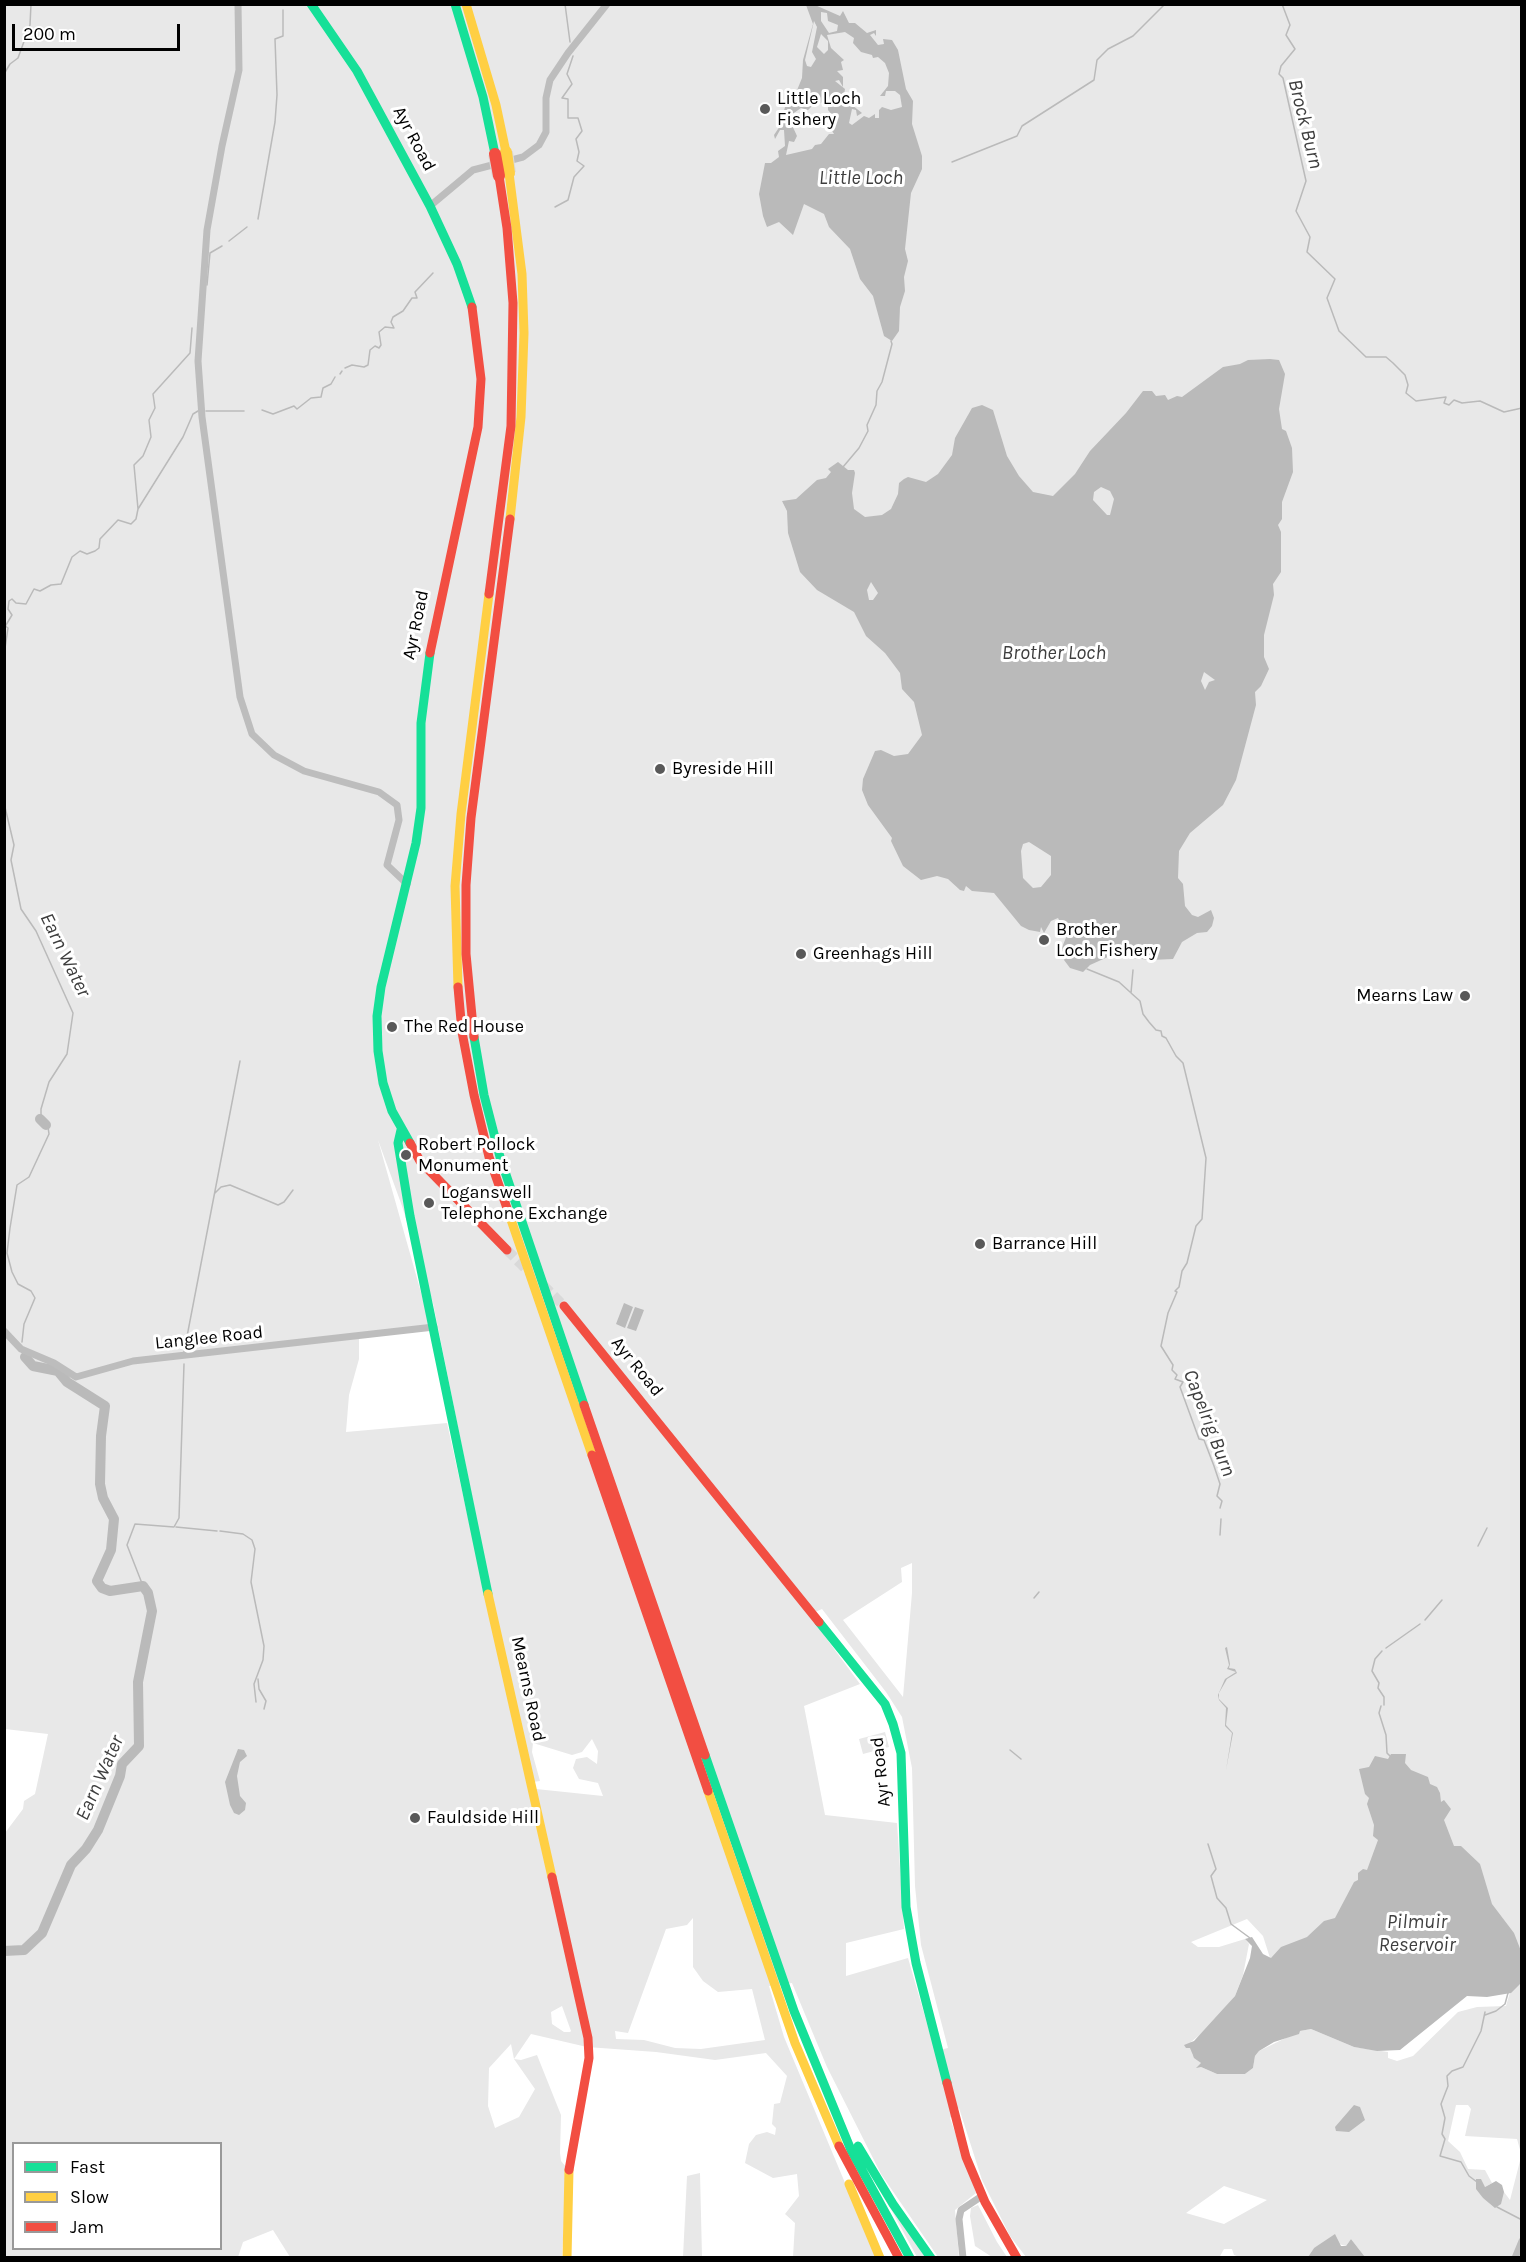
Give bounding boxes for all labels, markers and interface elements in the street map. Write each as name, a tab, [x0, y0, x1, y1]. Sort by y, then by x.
scale bar	[15, 12, 183, 50]
text: 200 m	[23, 23, 76, 45]
water label: Brock Burn	[1282, 77, 1328, 171]
place label: Little Loch Fishery	[777, 88, 861, 130]
marker: Little Loch Fishery	[758, 102, 772, 116]
street label: Ayr Road	[388, 103, 440, 175]
water label: Little Loch	[819, 166, 903, 190]
street label: Ayr Road	[398, 588, 434, 662]
water label: Brother Loch	[1002, 641, 1106, 665]
place label: Byreside Hill	[672, 758, 774, 780]
marker: Byreside Hill	[653, 762, 667, 776]
water label: Earn Water	[34, 909, 96, 1001]
place label: Brother Loch Fishery	[1056, 919, 1158, 962]
marker: Brother Loch Fishery	[1037, 933, 1051, 947]
place label: Greenhags Hill	[813, 943, 933, 965]
marker: Greenhags Hill	[794, 947, 808, 961]
place label: Mearns Law	[1356, 985, 1453, 1007]
marker: Mearns Law	[1458, 989, 1472, 1003]
place label: The Red House	[404, 1016, 524, 1038]
marker: The Red House	[385, 1020, 399, 1034]
place label: Robert Pollock Monument	[418, 1134, 535, 1176]
marker: Robert Pollock Monument	[399, 1148, 413, 1162]
place label: Loganswell Telephone Exchange	[441, 1182, 607, 1224]
marker: Loganswell Telephone Exchange	[422, 1196, 436, 1210]
place label: Barrance Hill	[992, 1233, 1097, 1255]
marker: Barrance Hill	[973, 1237, 987, 1251]
street label: Langlee Road	[154, 1322, 264, 1354]
street label: Ayr Road	[606, 1333, 668, 1401]
water label: Capelrig Burn	[1178, 1366, 1240, 1480]
street label: Mearns Road	[506, 1634, 550, 1744]
water label: Earn Water	[71, 1732, 129, 1824]
street label: Ayr Road	[867, 1736, 895, 1808]
place label: Fauldside Hill	[427, 1807, 539, 1829]
marker: Fauldside Hill	[408, 1811, 422, 1825]
water label: Pilmuir Reservoir	[1379, 1910, 1455, 1957]
legend	[12, 2142, 222, 2250]
text: Fast	[70, 2156, 105, 2178]
text: Slow	[70, 2186, 109, 2208]
text: Jam	[70, 2216, 104, 2238]

